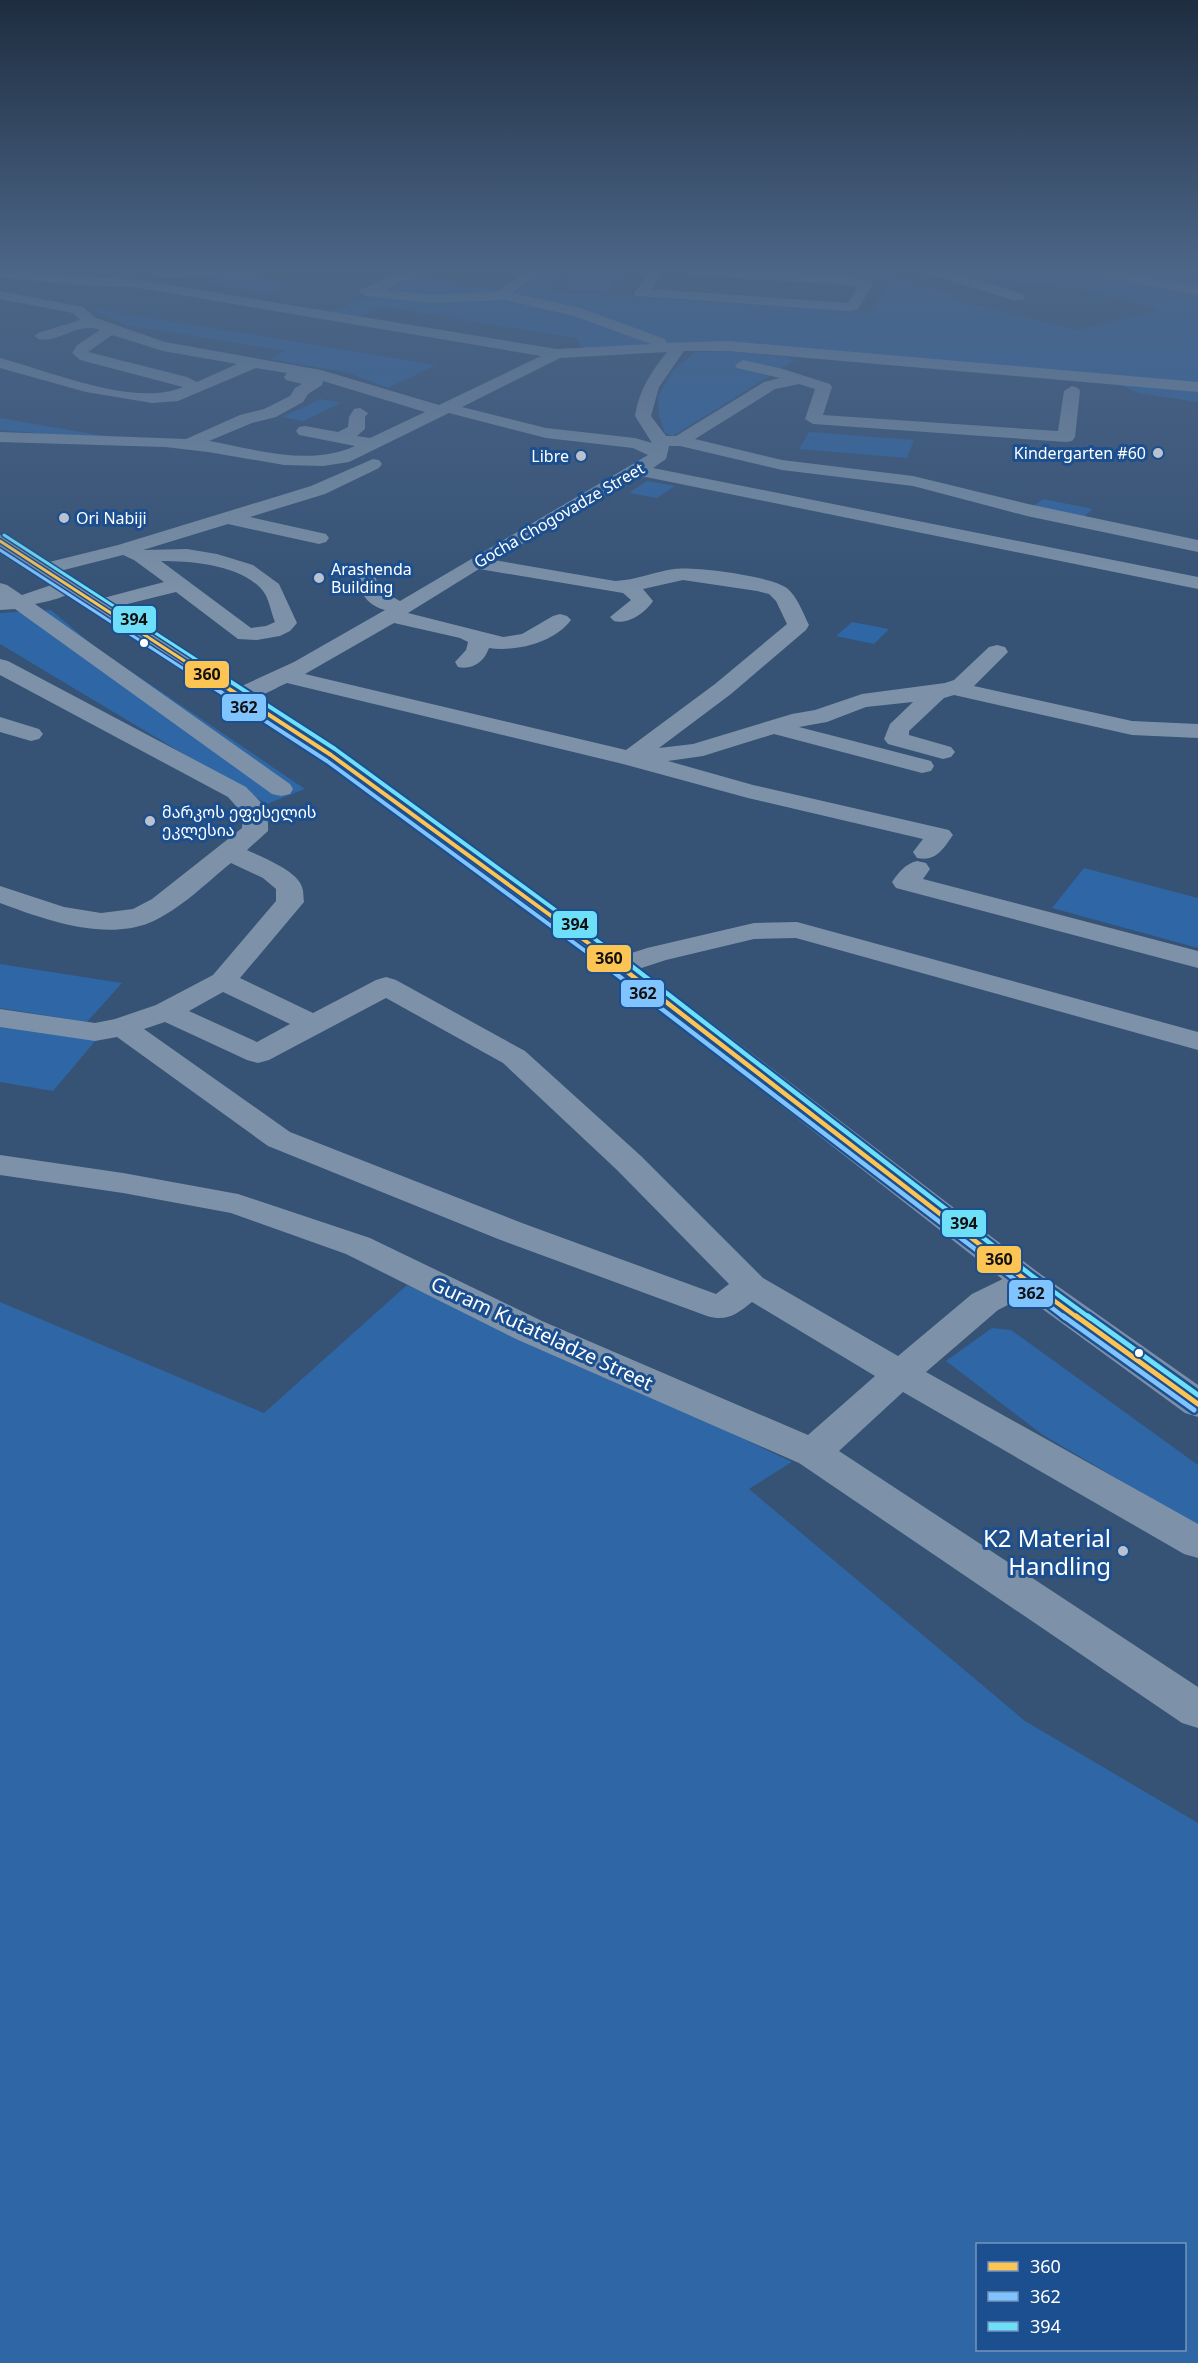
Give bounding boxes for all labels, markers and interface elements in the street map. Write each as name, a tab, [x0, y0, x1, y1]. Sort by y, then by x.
place label: Kindergarten #60	[1014, 442, 1146, 464]
place label: Libre	[531, 445, 569, 467]
marker: Kindergarten #60	[1151, 446, 1165, 460]
marker: Libre	[574, 449, 588, 463]
street label: Gocha Chogovadze Street	[470, 457, 648, 573]
place label: Ori Nabiji	[76, 507, 147, 529]
marker: Ori Nabiji	[57, 511, 71, 525]
place label: Arashenda Building	[331, 558, 412, 598]
marker: Arashenda Building	[312, 571, 326, 585]
line badge: 394	[112, 605, 157, 634]
text: 394	[120, 608, 148, 630]
unlabelled marker	[138, 637, 150, 649]
line badge: 360	[184, 660, 230, 689]
text: 360	[193, 663, 221, 685]
line badge: 362	[221, 693, 267, 722]
text: 362	[230, 696, 258, 718]
place label: მარკოს ეფესელის ეკლესია	[162, 801, 317, 841]
marker: მარკოს ეფესელის ეკლესია	[143, 814, 157, 828]
line badge: 394	[552, 910, 598, 939]
text: 394	[561, 913, 589, 935]
line badge: 360	[586, 944, 632, 973]
text: 360	[595, 947, 623, 969]
line badge: 362	[620, 979, 665, 1008]
text: 362	[629, 982, 657, 1004]
line badge: 394	[941, 1209, 987, 1238]
text: 394	[950, 1212, 978, 1234]
line badge: 360	[976, 1245, 1022, 1274]
text: 360	[985, 1248, 1013, 1270]
street label: Guram Kutateladze Street	[427, 1270, 657, 1396]
line badge: 362	[1008, 1279, 1054, 1308]
text: 362	[1017, 1282, 1045, 1304]
unlabelled marker	[1133, 1347, 1145, 1359]
place label: K2 Material Handling	[983, 1521, 1111, 1582]
marker: K2 Material Handling	[1116, 1544, 1130, 1558]
legend	[976, 2243, 1186, 2351]
text: 360	[1030, 2254, 1061, 2278]
text: 362	[1030, 2284, 1061, 2308]
text: 394	[1030, 2314, 1061, 2338]

